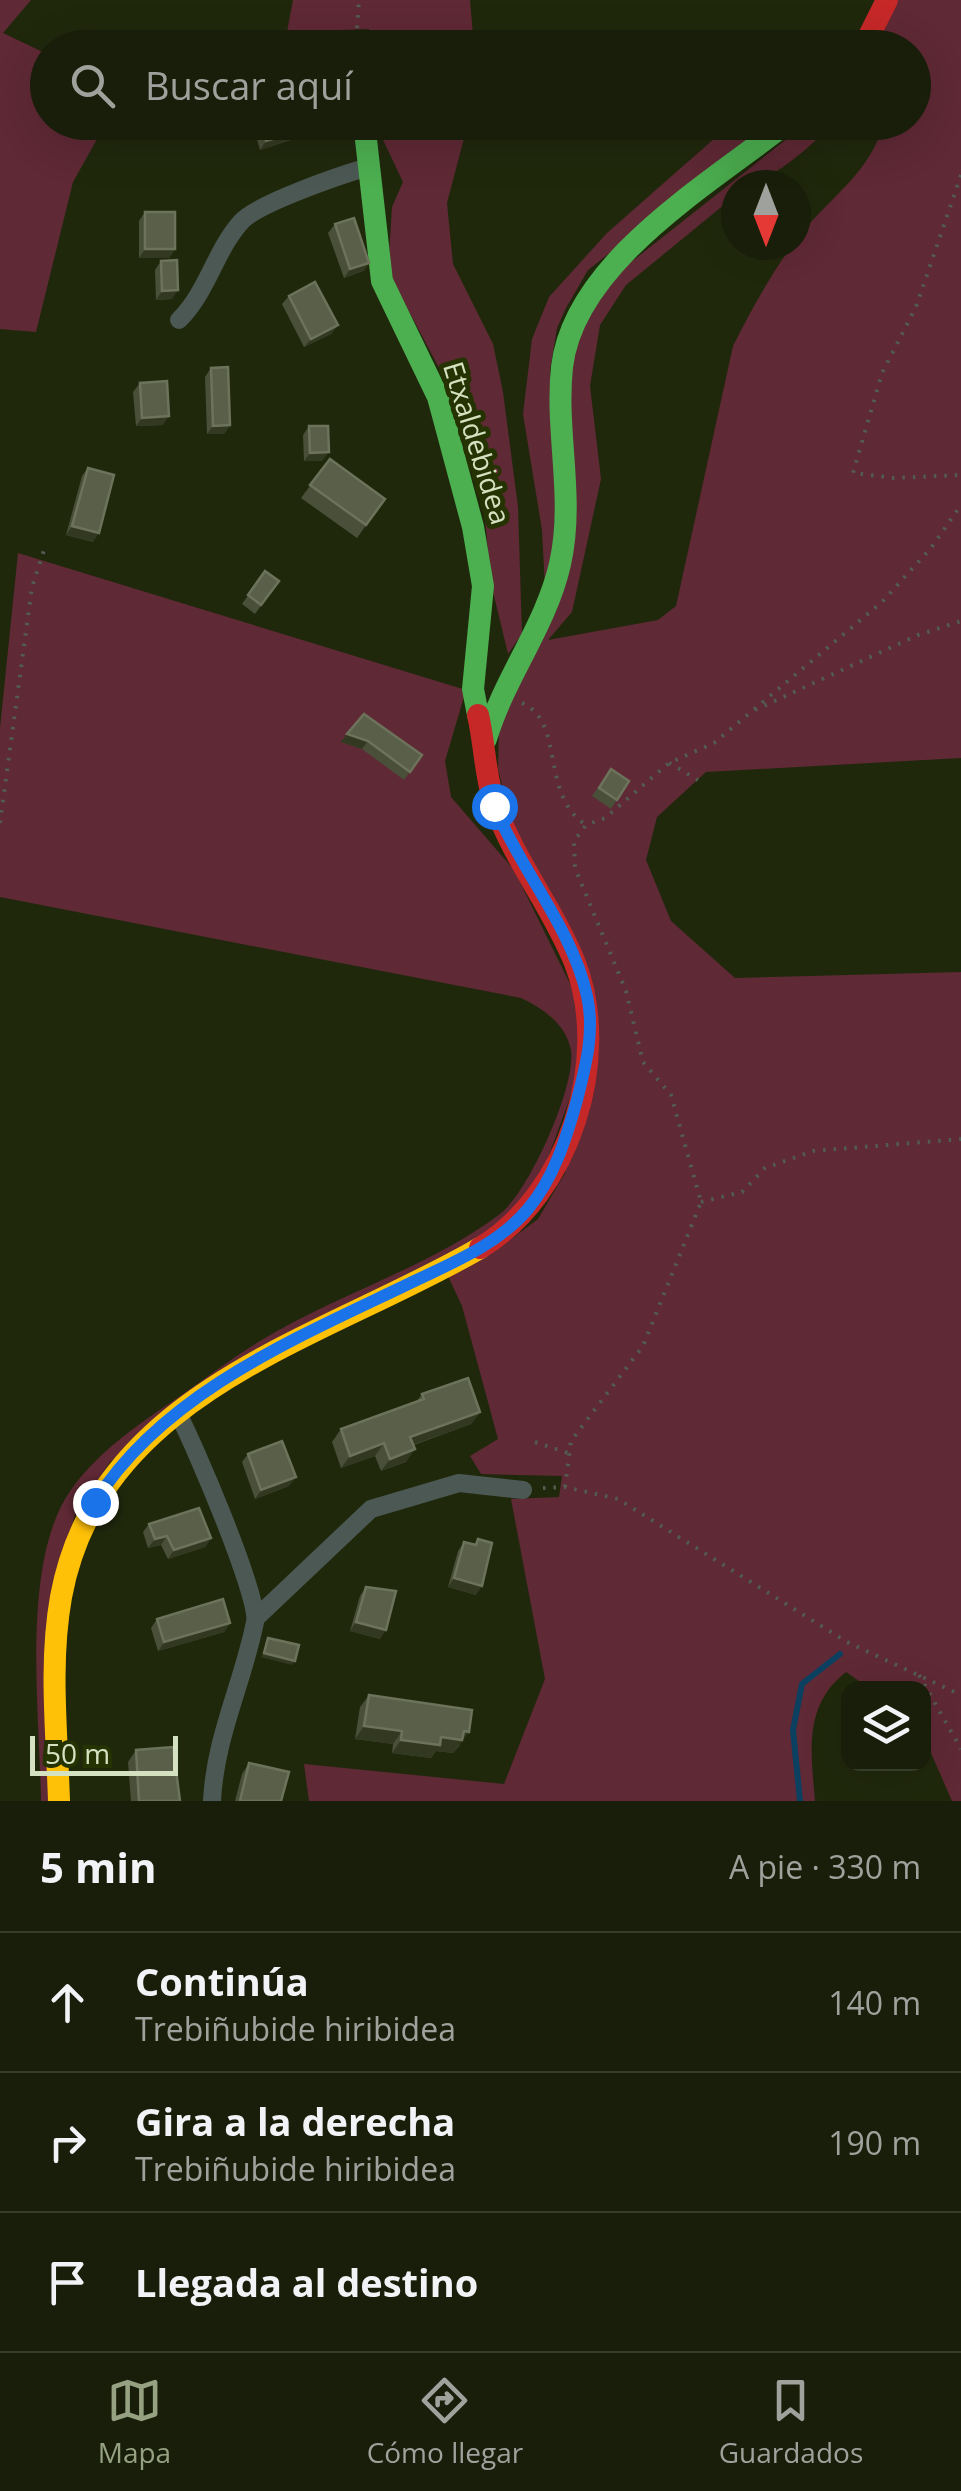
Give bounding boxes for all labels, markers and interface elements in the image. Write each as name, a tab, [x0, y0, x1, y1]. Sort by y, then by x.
search box	[30, 30, 931, 140]
icon: search	[65, 58, 120, 113]
text: Buscar aquí	[145, 59, 353, 111]
north arrow	[721, 170, 811, 260]
street label: Etxaldebidea	[435, 357, 521, 529]
route start	[472, 784, 518, 830]
route end	[73, 1480, 119, 1526]
map controls	[841, 1681, 931, 1771]
button: layers	[841, 1681, 931, 1771]
scale bar	[30, 1731, 178, 1776]
text: 50 m	[45, 1734, 110, 1772]
text: 5 min	[40, 1838, 157, 1895]
text: A pie · 330 m	[729, 1845, 921, 1888]
text: Continúa	[135, 1955, 309, 2007]
icon: ahead	[40, 1975, 95, 2030]
text: 140 m	[828, 1981, 921, 2024]
text: Trebiñubide hiribidea	[135, 2007, 456, 2050]
text: Gira a la derecha	[135, 2095, 455, 2147]
icon: right	[40, 2115, 95, 2170]
text: 190 m	[828, 2121, 921, 2164]
text: Trebiñubide hiribidea	[135, 2147, 456, 2190]
icon: arrive	[40, 2255, 95, 2310]
text: Llegada al destino	[135, 2256, 478, 2308]
tab: Mapa	[98, 2373, 171, 2471]
tab: Cómo llegar	[367, 2373, 523, 2471]
tab: Guardados	[719, 2373, 863, 2471]

